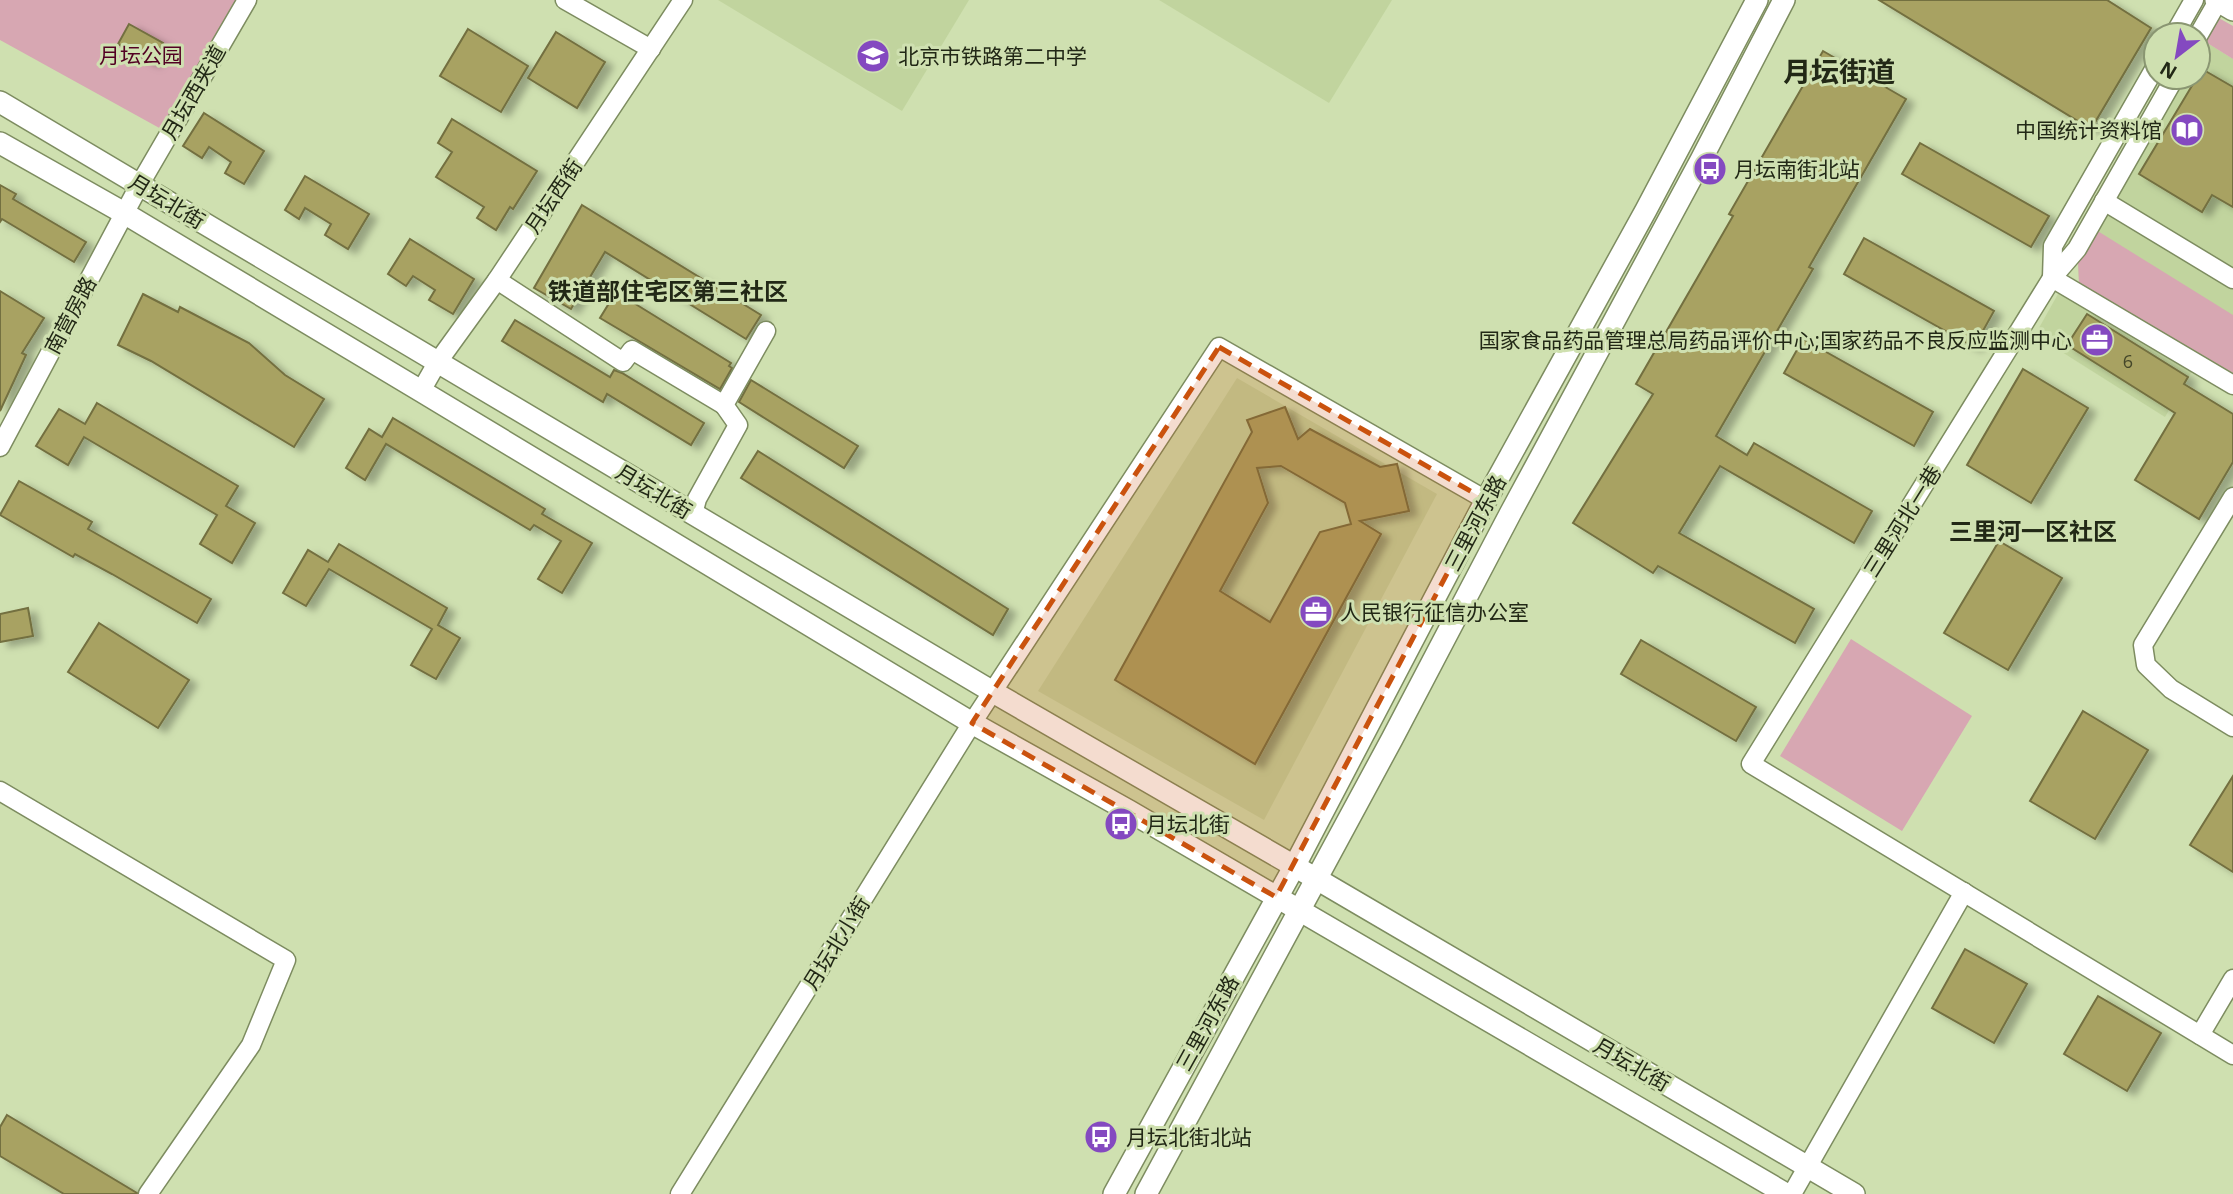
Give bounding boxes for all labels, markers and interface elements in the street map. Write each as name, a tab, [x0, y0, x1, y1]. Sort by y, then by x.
north arrow	[2142, 21, 2212, 91]
school or university icon: 北京市铁路第二中学	[854, 37, 892, 75]
street label: 月坛西夹道	[155, 40, 231, 144]
park label: 月坛公园	[99, 41, 183, 69]
place label: 北京市铁路第二中学	[898, 42, 1087, 70]
district label: 月坛街道	[1783, 52, 1895, 90]
text: N	[2155, 55, 2182, 86]
library icon: 中国统计资料馆	[2168, 111, 2206, 149]
place label: 中国统计资料馆	[2015, 116, 2162, 144]
bus stop icon: 月坛南街北站	[1691, 150, 1729, 188]
street label: 月坛西街	[518, 153, 588, 239]
place label: 月坛南街北站	[1734, 155, 1860, 183]
street label: 月坛北街	[124, 167, 210, 235]
street label: 南营房路	[38, 271, 102, 359]
district label: 铁道部住宅区第三社区	[548, 274, 788, 307]
office icon: 国家食品药品管理总局药品评价中心;国家药品不良反应监测中心	[2078, 321, 2116, 359]
place label: 国家食品药品管理总局药品评价中心;国家药品不良反应监测中心	[1478, 326, 2072, 354]
house number: 6	[2123, 349, 2133, 373]
street label: 月坛北街	[611, 457, 697, 525]
street label: 三里河北一巷	[1857, 460, 1947, 582]
street label: 三里河东路	[1438, 470, 1512, 576]
district label: 三里河一区社区	[1949, 514, 2117, 547]
office icon: 人民银行征信办公室	[1297, 593, 1335, 631]
place label: 人民银行征信办公室	[1340, 598, 1529, 626]
bus stop icon: 月坛北街	[1102, 805, 1140, 843]
place label: 月坛北街	[1146, 810, 1230, 838]
street label: 月坛北小街	[796, 891, 876, 995]
street label: 三里河东路	[1169, 970, 1245, 1076]
street label: 月坛北街	[1589, 1031, 1675, 1097]
bus stop icon: 月坛北街北站	[1082, 1118, 1120, 1156]
place label: 月坛北街北站	[1126, 1123, 1252, 1151]

